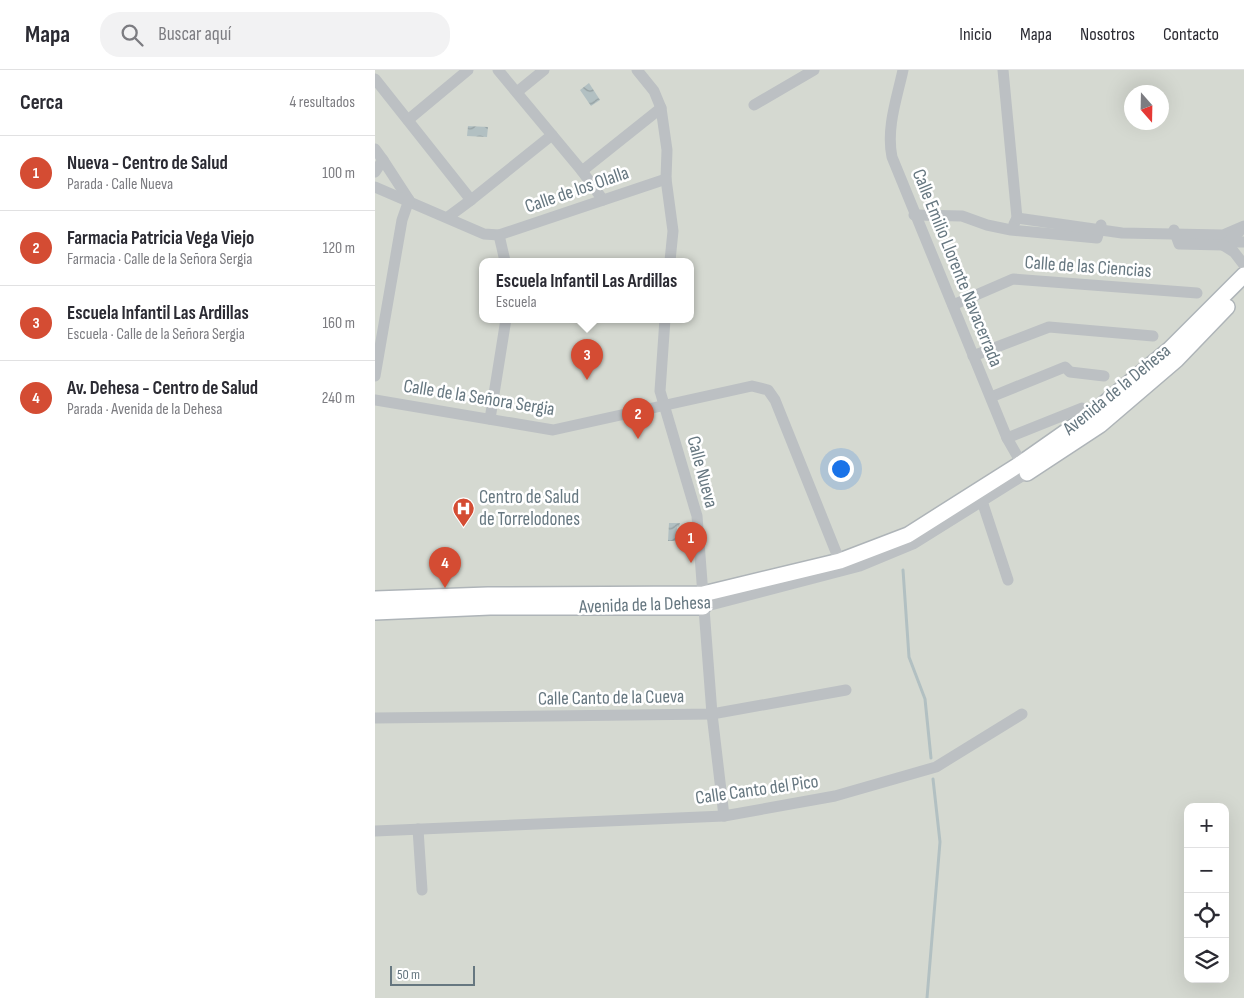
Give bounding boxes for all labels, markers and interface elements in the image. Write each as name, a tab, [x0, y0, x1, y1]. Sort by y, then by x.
search box	[100, 12, 450, 57]
text: Mapa	[25, 20, 70, 49]
icon: search	[118, 21, 146, 49]
text: Buscar aquí	[158, 23, 231, 46]
text: Inicio	[959, 24, 992, 45]
text: Mapa	[1020, 24, 1052, 45]
text: Nosotros	[1080, 24, 1135, 45]
text: Contacto	[1163, 24, 1219, 45]
north arrow	[1124, 85, 1169, 130]
text: Cerca	[20, 90, 63, 115]
text: 4 resultados	[290, 93, 355, 112]
text: Nueva - Centro de Salud	[67, 152, 228, 175]
street label: Calle de los Olalla	[522, 161, 632, 219]
text: 1	[33, 164, 39, 183]
text: 100 m	[322, 164, 355, 183]
street label: Calle Emilio Llorente Navacerrada	[907, 166, 1007, 370]
text: Parada · Calle Nueva	[67, 175, 173, 194]
text: Farmacia Patricia Vega Viejo	[67, 227, 254, 250]
text: 2	[32, 239, 40, 258]
text: 120 m	[323, 239, 355, 258]
text: Farmacia · Calle de la Señora Sergia	[67, 250, 252, 269]
street label: Calle de las Ciencias	[1024, 251, 1152, 283]
popup	[479, 258, 694, 323]
text: Escuela Infantil Las Ardillas	[496, 270, 677, 293]
text: Escuela	[496, 293, 537, 312]
text: Escuela Infantil Las Ardillas	[67, 302, 249, 325]
text: 3	[32, 314, 40, 333]
text: 160 m	[322, 314, 355, 333]
text: Escuela · Calle de la Señora Sergia	[67, 325, 245, 344]
pin: 3	[571, 339, 603, 380]
street label: Avenida de la Dehesa	[1058, 340, 1176, 441]
street label: Calle de la Señora Sergia	[402, 375, 556, 421]
text: Av. Dehesa - Centro de Salud	[67, 377, 258, 400]
text: 4	[32, 389, 40, 408]
text: 240 m	[322, 389, 355, 408]
pin: 2	[622, 398, 654, 439]
text: Parada · Avenida de la Dehesa	[67, 400, 222, 419]
street label: Calle Nueva	[681, 434, 723, 510]
your location	[828, 456, 854, 482]
place label: Centro de Salud de Torrelodones	[479, 486, 580, 531]
hospital icon: Centro de Salud de Torrelodones	[451, 496, 475, 527]
pin: 1	[675, 522, 707, 563]
pin: 4	[429, 547, 461, 588]
street label: Avenida de la Dehesa	[578, 591, 711, 619]
street label: Calle Canto de la Cueva	[538, 685, 684, 711]
street label: Calle Canto del Pico	[694, 770, 820, 810]
map controls	[1184, 803, 1229, 983]
button: +	[1184, 803, 1229, 848]
button: −	[1184, 848, 1229, 893]
button: locate	[1184, 893, 1229, 938]
button: layers	[1184, 938, 1229, 983]
scale bar	[390, 963, 475, 986]
text: 50 m	[397, 966, 420, 983]

